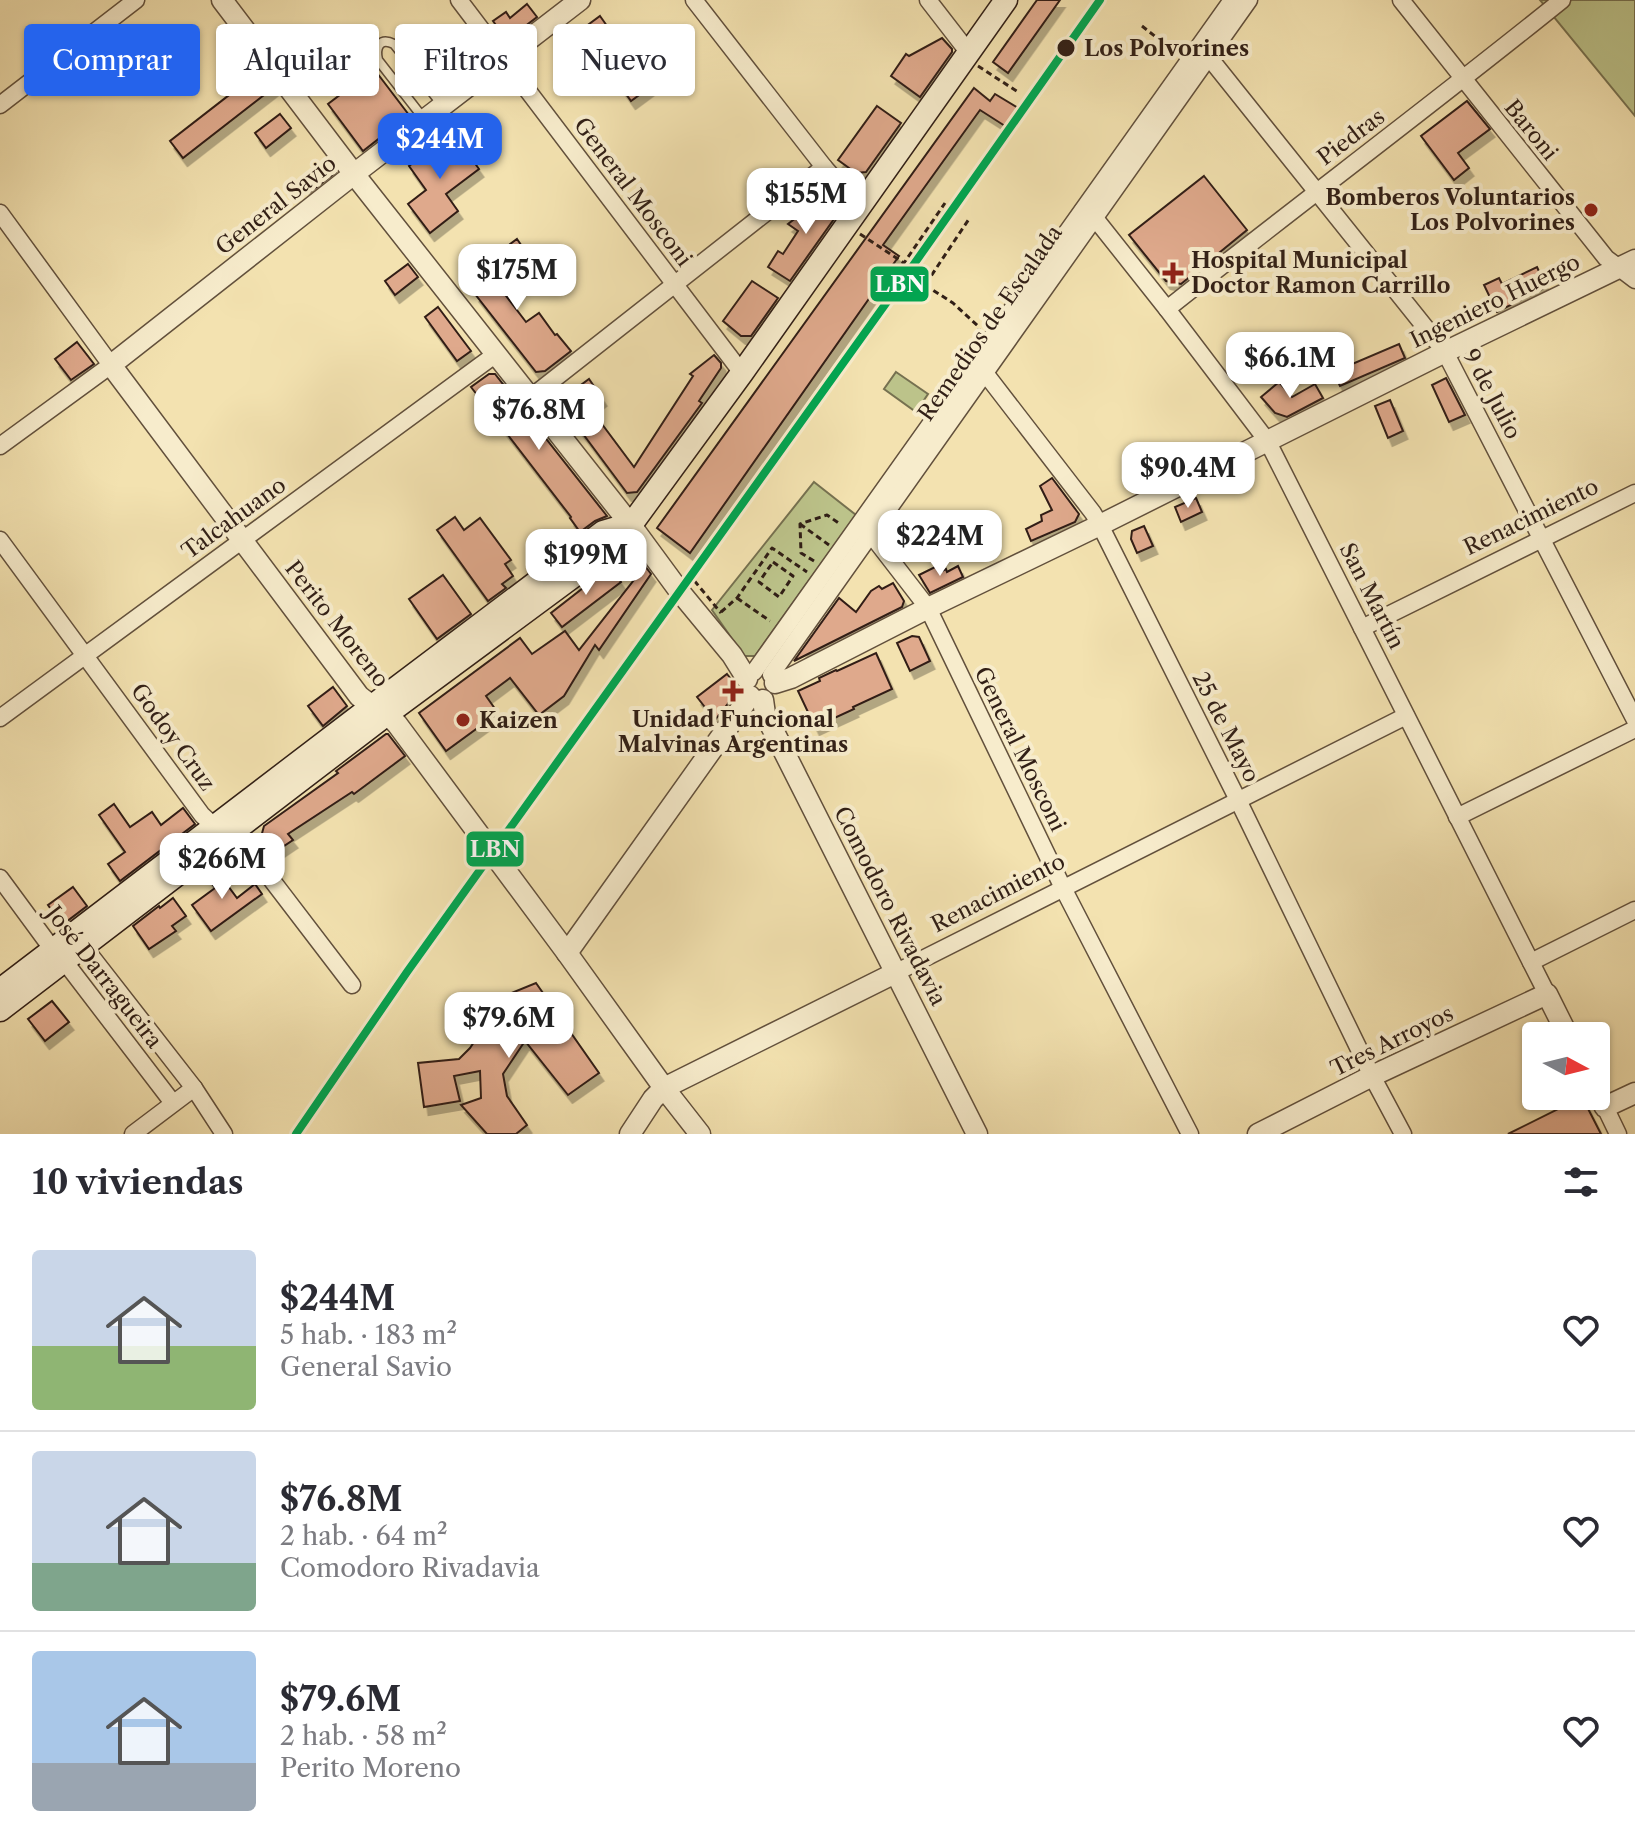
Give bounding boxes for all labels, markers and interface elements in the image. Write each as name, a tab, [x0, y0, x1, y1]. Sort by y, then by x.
chip: Comprar	[24, 24, 200, 96]
chip: Alquilar	[216, 24, 379, 96]
chip: Filtros	[395, 24, 537, 96]
chip: Nuevo	[553, 24, 695, 96]
place label: Los Polvorines	[1084, 35, 1249, 62]
marker: Los Polvorines	[1055, 37, 1077, 59]
street label: Baroni	[1499, 94, 1564, 166]
street label: Piedras	[1312, 103, 1390, 171]
street label: General Mosconi	[568, 112, 698, 272]
pin: $244M	[384, 113, 496, 181]
text: $244M	[396, 123, 484, 155]
street label: General Savio	[210, 150, 342, 260]
pin: $155M	[750, 168, 862, 236]
text: $155M	[765, 178, 847, 210]
place label: Bomberos Voluntarios Los Polvorines	[1325, 184, 1575, 236]
marker: Bomberos Voluntarios Los Polvorines	[1582, 201, 1600, 219]
street label: Remedios de Escalada	[912, 220, 1068, 426]
pin: $175M	[461, 244, 573, 312]
place label: Hospital Municipal Doctor Ramon Carrillo	[1191, 247, 1451, 299]
street label: Ingeniero Huergo	[1406, 248, 1584, 354]
text: $175M	[476, 254, 558, 286]
marker: Hospital Municipal Doctor Ramon Carrillo	[1162, 262, 1184, 284]
line badge: LBN	[869, 265, 930, 303]
text: LBN	[875, 271, 925, 298]
pin: $66.1M	[1225, 332, 1355, 400]
text: $66.1M	[1244, 342, 1336, 374]
street label: 9 de Julio	[1457, 344, 1527, 444]
pin: $76.8M	[474, 384, 604, 452]
text: $76.8M	[492, 394, 586, 426]
pin: $90.4M	[1123, 442, 1253, 510]
text: $90.4M	[1140, 452, 1236, 484]
street label: Talcahuano	[177, 471, 291, 565]
street label: Renacimiento	[1459, 473, 1603, 561]
pin: $224M	[884, 510, 996, 578]
text: $224M	[896, 520, 984, 552]
pin: $199M	[530, 529, 642, 597]
street label: San Martín	[1334, 538, 1410, 654]
text: $199M	[544, 539, 628, 571]
street label: Perito Moreno	[279, 555, 395, 693]
street label: General Mosconi	[969, 662, 1072, 836]
street label: 25 de Mayo	[1187, 667, 1265, 787]
street label: Godoy Cruz	[125, 678, 221, 796]
marker: Unidad Funcional Malvinas Argentinas	[722, 680, 744, 702]
place label: Unidad Funcional Malvinas Argentinas	[618, 706, 848, 758]
place label: Kaizen	[479, 707, 558, 734]
marker: Kaizen	[454, 711, 472, 729]
street label: Comodoro Rivadavia	[828, 802, 952, 1010]
line badge: LBN	[465, 830, 525, 868]
pin: $266M	[166, 833, 278, 901]
text: LBN	[470, 836, 520, 863]
text: $266M	[178, 843, 266, 875]
street label: Renacimiento	[927, 848, 1069, 938]
street label: José Darragueira	[38, 898, 168, 1054]
pin: $79.6M	[444, 992, 574, 1060]
street label: Tres Arroyos	[1326, 1000, 1458, 1082]
text: $79.6M	[463, 1002, 555, 1034]
north arrow	[1522, 1022, 1610, 1110]
map controls	[1522, 1022, 1610, 1110]
icon: filters	[1559, 1160, 1603, 1204]
text: 10 viviendas	[32, 1161, 243, 1203]
text: $244M	[280, 1277, 395, 1319]
icon: home	[96, 1282, 192, 1378]
icon: heart	[1559, 1308, 1603, 1352]
text: 5 hab. · 183 m²	[280, 1319, 457, 1351]
text: General Savio	[280, 1351, 452, 1383]
text: $76.8M	[280, 1478, 403, 1520]
icon: home	[96, 1483, 192, 1579]
icon: heart	[1559, 1509, 1603, 1553]
text: 2 hab. · 64 m²	[280, 1520, 448, 1552]
text: Comodoro Rivadavia	[280, 1552, 540, 1584]
text: $79.6M	[280, 1678, 401, 1720]
icon: home	[96, 1683, 192, 1779]
icon: heart	[1559, 1709, 1603, 1753]
text: 2 hab. · 58 m²	[280, 1720, 447, 1752]
text: Perito Moreno	[280, 1752, 461, 1784]

